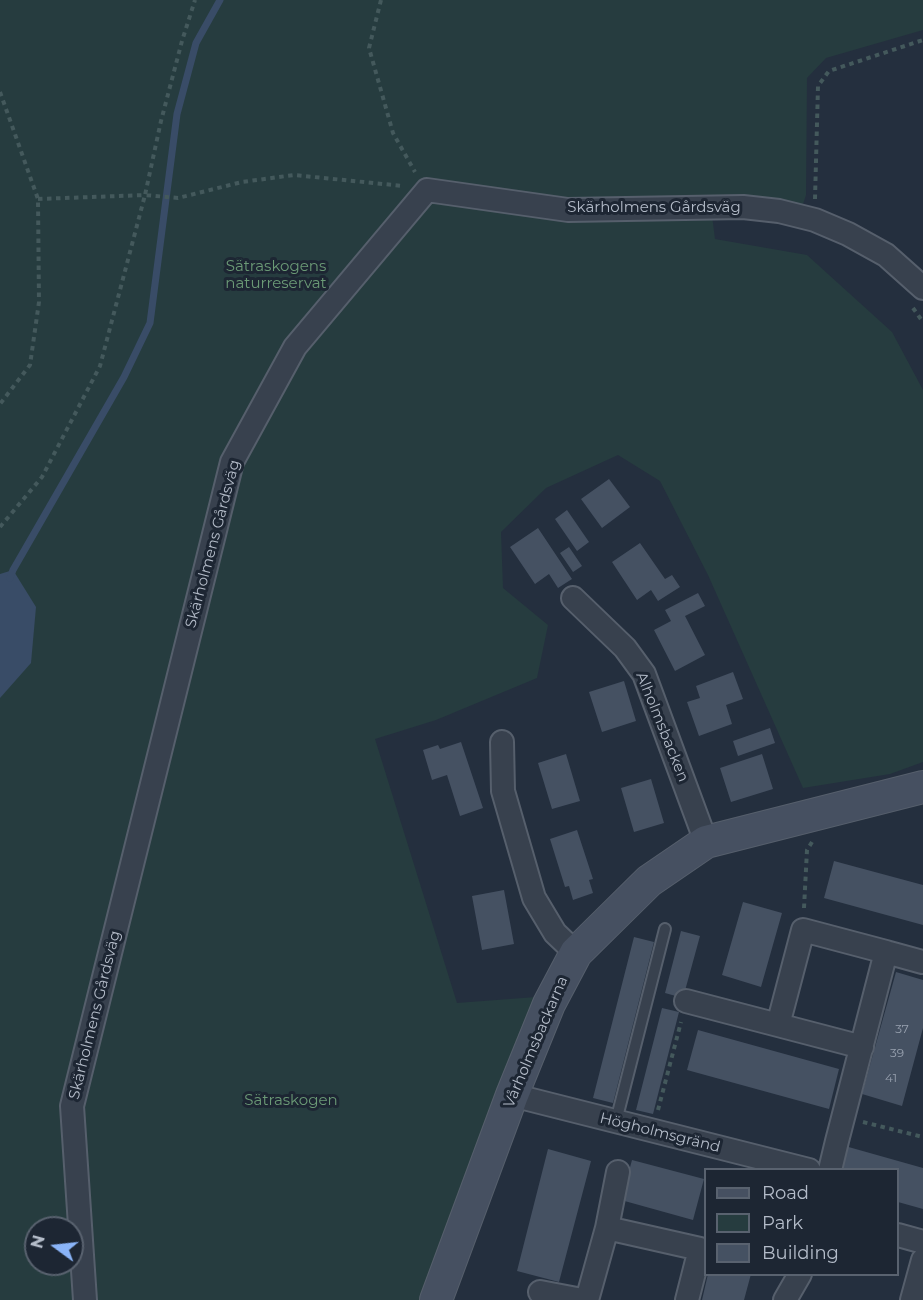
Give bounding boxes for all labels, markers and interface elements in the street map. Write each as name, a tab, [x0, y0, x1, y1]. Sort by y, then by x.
street label: Skärholmens Gårdsväg	[567, 199, 741, 217]
park label: Sätraskogens naturreservat	[225, 258, 327, 293]
street label: Skärholmens Gårdsväg	[182, 458, 244, 630]
street label: Alholmsbacken	[632, 670, 692, 784]
street label: Skärholmens Gårdsväg	[65, 929, 125, 1101]
street label: Vårholmsbackarna	[500, 974, 572, 1110]
house number: 37	[895, 1022, 909, 1036]
house number: 39	[890, 1046, 904, 1060]
house number: 41	[885, 1071, 897, 1085]
park label: Sätraskogen	[244, 1092, 338, 1110]
street label: Högholmsgränd	[598, 1109, 722, 1157]
legend	[704, 1168, 899, 1276]
text: Road	[762, 1182, 809, 1204]
text: Park	[762, 1212, 803, 1234]
north arrow	[24, 1216, 84, 1276]
text: N	[27, 1233, 49, 1250]
text: Building	[762, 1242, 839, 1264]

